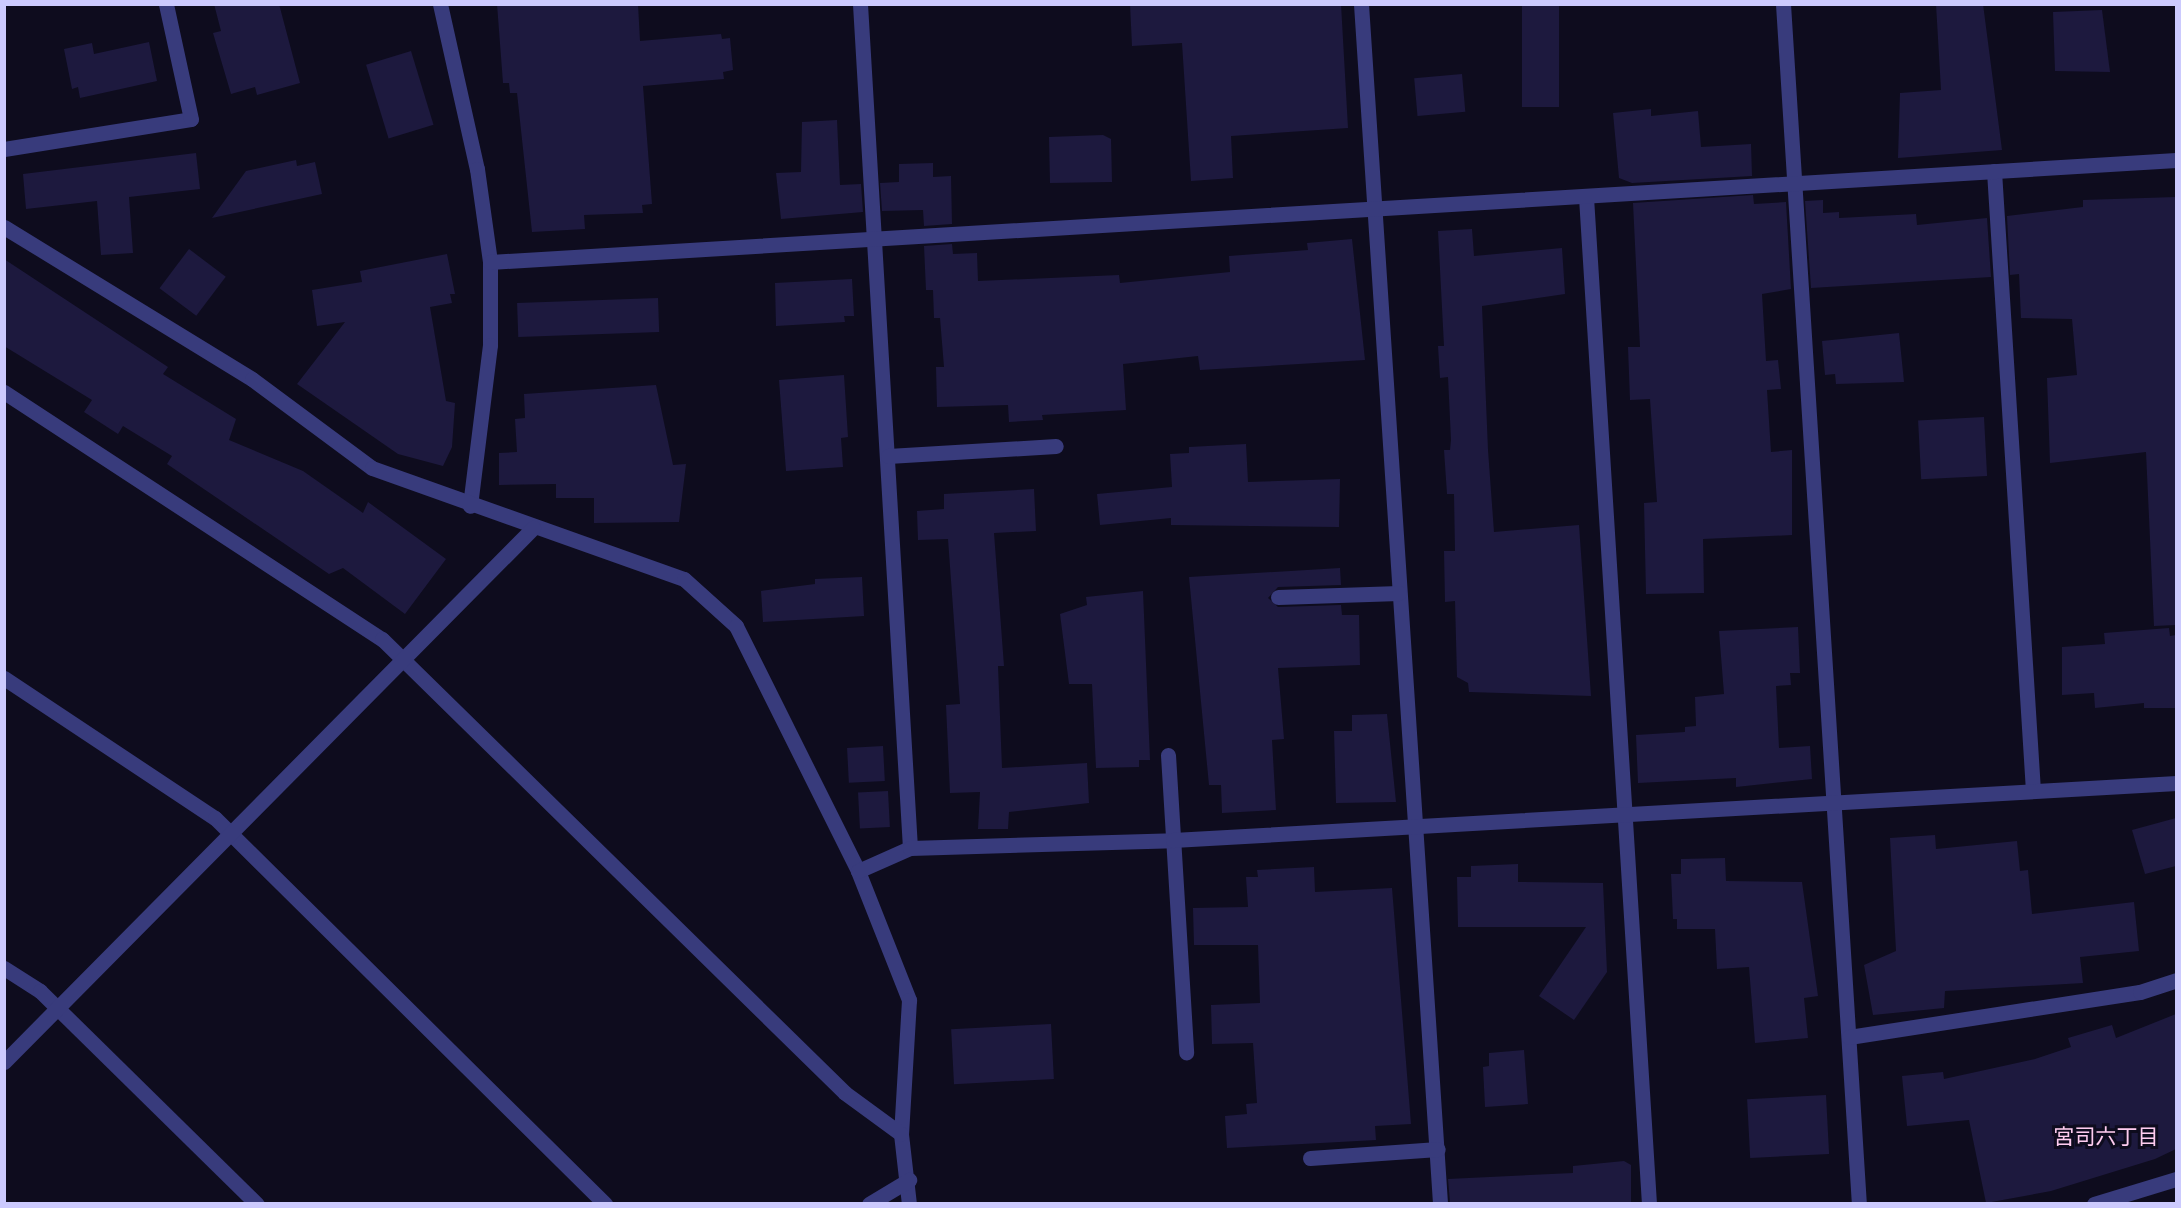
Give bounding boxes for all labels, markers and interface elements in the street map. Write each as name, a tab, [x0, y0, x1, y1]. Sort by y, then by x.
district label: 宮司六丁目	[2054, 1123, 2158, 1149]

